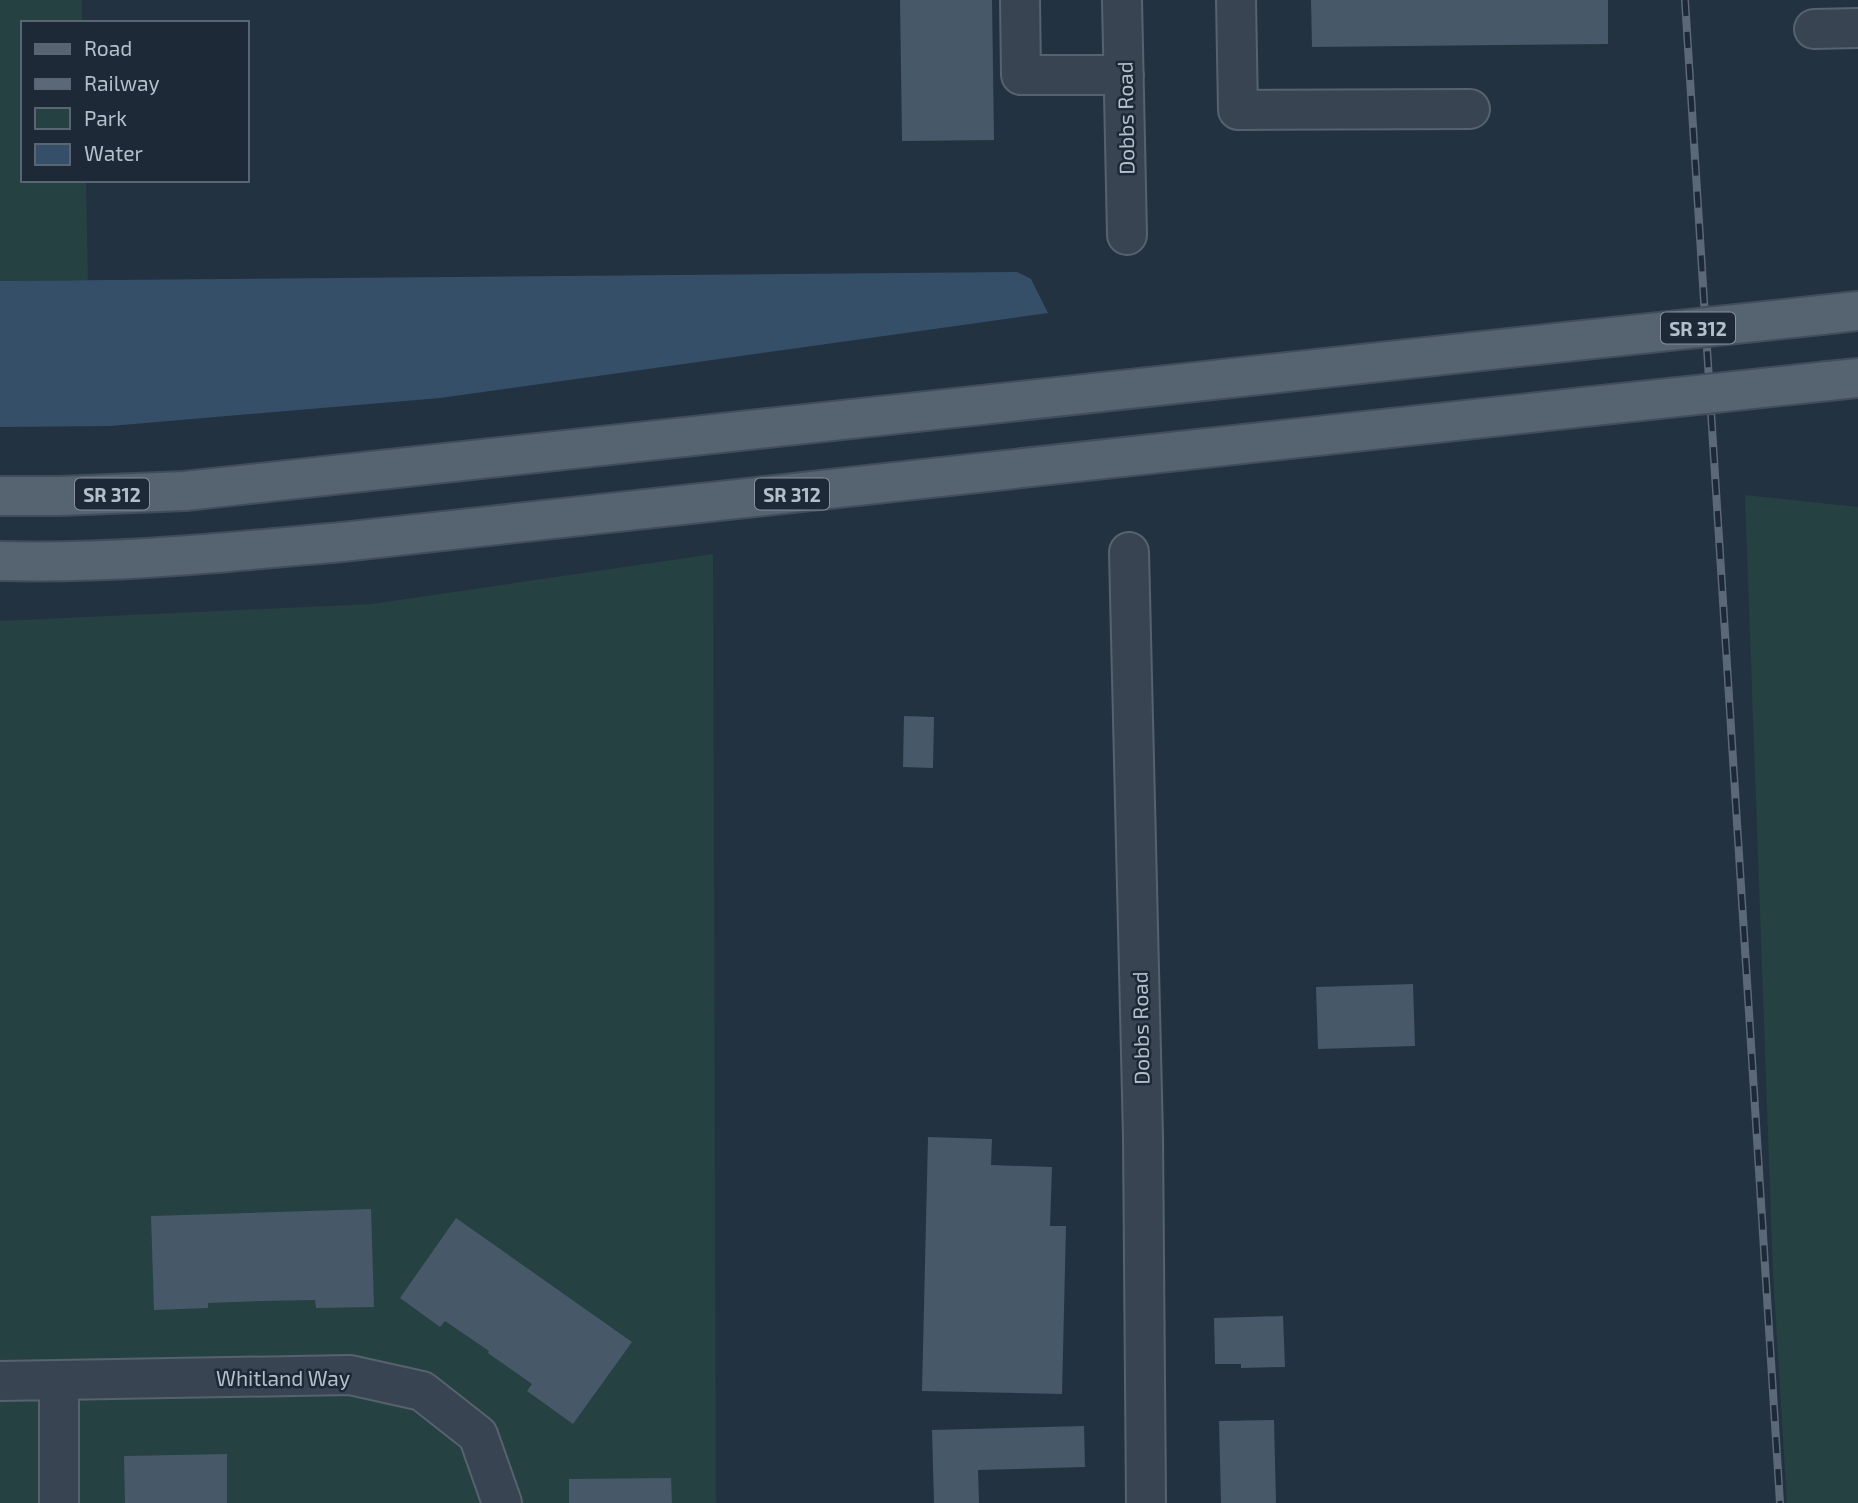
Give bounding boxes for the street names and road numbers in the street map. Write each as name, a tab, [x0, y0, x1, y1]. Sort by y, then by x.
street label: Dobbs Road	[1112, 61, 1138, 175]
road number: SR 312	[1661, 312, 1735, 344]
road number: SR 312	[75, 478, 149, 509]
road number: SR 312	[755, 478, 829, 509]
street label: Dobbs Road	[1127, 971, 1153, 1085]
street label: Whitland Way	[216, 1365, 350, 1390]

